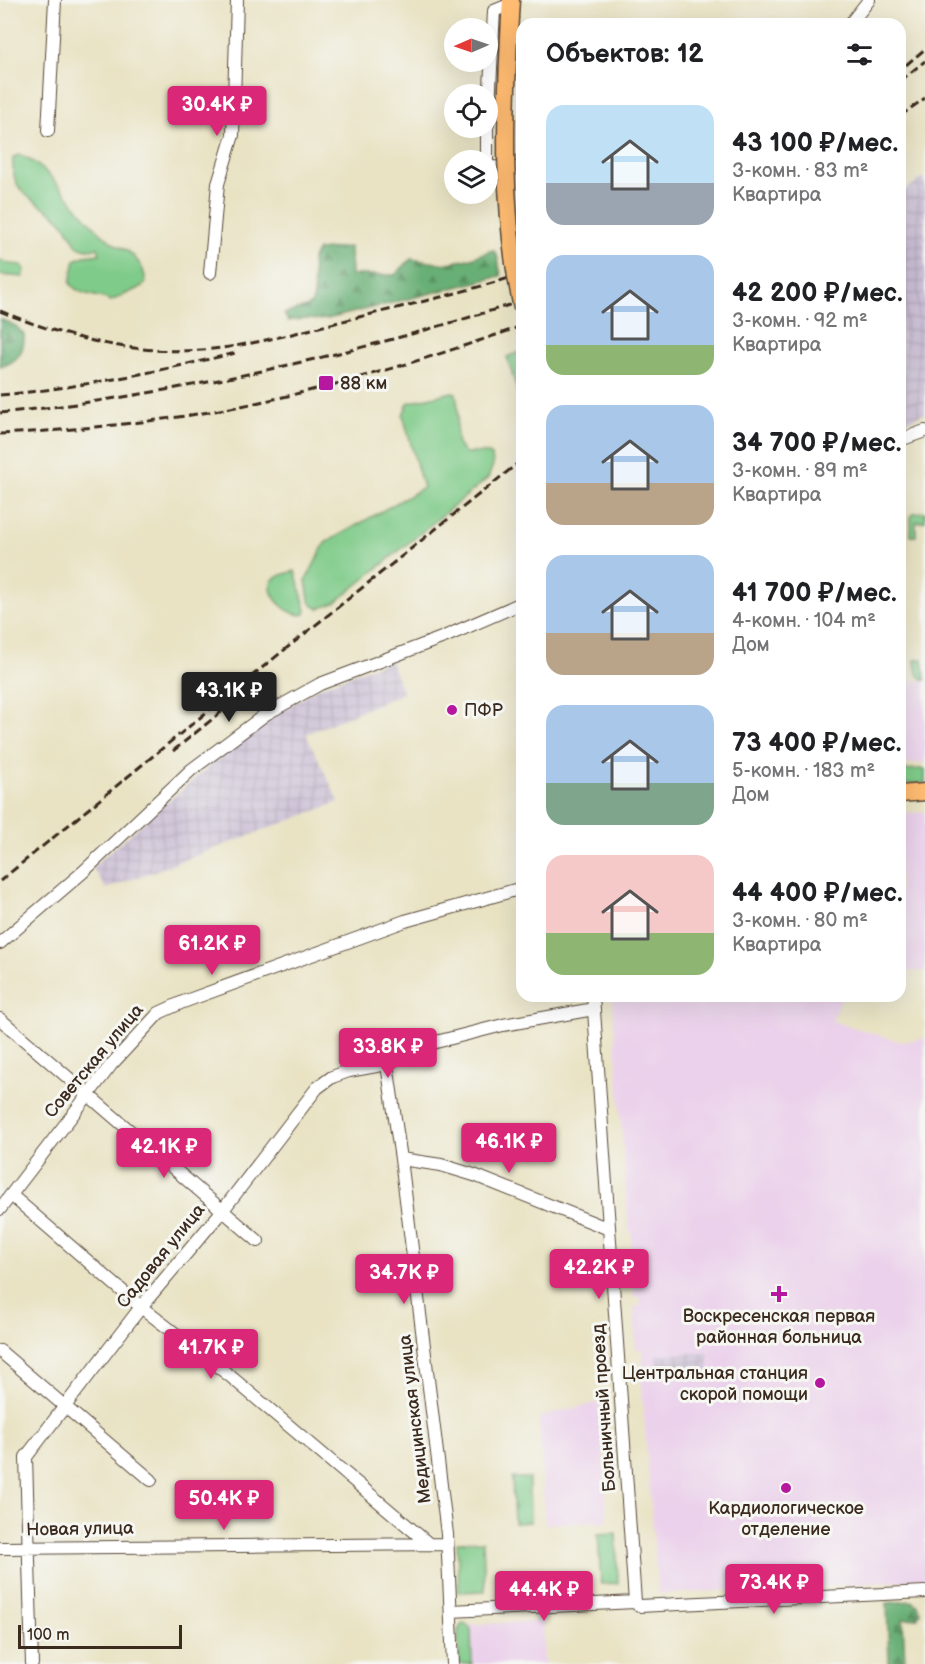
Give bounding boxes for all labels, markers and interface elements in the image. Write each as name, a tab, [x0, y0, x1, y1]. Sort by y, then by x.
north arrow	[444, 18, 498, 72]
map controls	[444, 18, 498, 204]
icon: filters	[843, 38, 876, 71]
text: Объектов: 12	[546, 39, 704, 70]
button: locate	[444, 84, 498, 138]
pin: 30.4K ₽	[162, 86, 272, 137]
text: 30.4K ₽	[182, 93, 252, 117]
text: 43 100 ₽/мес.	[732, 128, 898, 159]
icon: home	[594, 129, 666, 201]
button: layers	[444, 150, 498, 204]
text: 3-комн. · 83 m²	[732, 159, 868, 183]
text: Квартира	[732, 183, 822, 207]
text: 42 200 ₽/мес.	[732, 278, 903, 309]
icon: home	[594, 279, 666, 351]
text: 3-комн. · 92 m²	[732, 309, 868, 333]
text: Квартира	[732, 333, 822, 357]
place label: 88 км	[340, 373, 387, 394]
marker: 88 км	[317, 374, 335, 392]
text: 34 700 ₽/мес.	[732, 428, 902, 459]
icon: home	[594, 429, 666, 501]
text: 3-комн. · 89 m²	[732, 459, 868, 483]
text: Квартира	[732, 483, 822, 507]
text: 41 700 ₽/мес.	[732, 578, 897, 609]
icon: home	[594, 579, 666, 651]
text: 4-комн. · 104 m²	[732, 609, 876, 633]
text: Дом	[732, 633, 770, 657]
pin: 43.1K ₽	[174, 672, 284, 723]
text: 43.1K ₽	[196, 679, 262, 703]
place label: ПФР	[464, 700, 503, 721]
marker: ПФР	[445, 703, 459, 717]
text: 73 400 ₽/мес.	[732, 728, 902, 759]
icon: home	[594, 729, 666, 801]
text: 5-комн. · 183 m²	[732, 759, 875, 783]
text: Дом	[732, 783, 770, 807]
text: 44 400 ₽/мес.	[732, 878, 903, 909]
icon: home	[594, 879, 666, 951]
text: 3-комн. · 80 m²	[732, 909, 868, 933]
pin: 61.2K ₽	[157, 925, 267, 976]
text: 61.2K ₽	[178, 932, 246, 956]
text: Квартира	[732, 933, 822, 957]
street label: Советская улица	[40, 999, 148, 1122]
pin: 33.8K ₽	[333, 1028, 443, 1079]
text: 33.8K ₽	[353, 1035, 423, 1059]
pin: 46.1K ₽	[454, 1123, 564, 1174]
pin: 42.1K ₽	[109, 1128, 219, 1179]
text: 46.1K ₽	[475, 1130, 543, 1154]
text: 42.1K ₽	[130, 1135, 198, 1159]
street label: Садовая улица	[113, 1199, 210, 1312]
pin: 42.2K ₽	[544, 1249, 654, 1300]
pin: 34.7K ₽	[349, 1254, 459, 1305]
text: 42.2K ₽	[564, 1256, 634, 1280]
text: 34.7K ₽	[369, 1261, 439, 1285]
marker: Воскресенская первая районная больница	[770, 1285, 788, 1303]
place label: Воскресенская первая районная больница	[683, 1306, 875, 1348]
street label: Больничный проезд	[588, 1323, 620, 1493]
pin: 41.7K ₽	[156, 1329, 266, 1380]
street label: Медицинская улица	[394, 1333, 436, 1505]
text: 41.7K ₽	[178, 1336, 244, 1360]
place label: Центральная станция скорой помощи	[622, 1363, 808, 1405]
marker: Центральная станция скорой помощи	[813, 1376, 827, 1390]
pin: 50.4K ₽	[169, 1480, 279, 1531]
marker: Кардиологическое отделение	[779, 1481, 793, 1495]
text: 50.4K ₽	[189, 1487, 259, 1511]
place label: Кардиологическое отделение	[708, 1498, 864, 1540]
street label: Новая улица	[26, 1518, 134, 1540]
pin: 73.4K ₽	[719, 1564, 829, 1615]
pin: 44.4K ₽	[489, 1571, 599, 1622]
text: 73.4K ₽	[739, 1571, 809, 1595]
text: 44.4K ₽	[509, 1578, 579, 1602]
scale bar	[18, 1622, 182, 1650]
text: 100 m	[27, 1626, 70, 1645]

